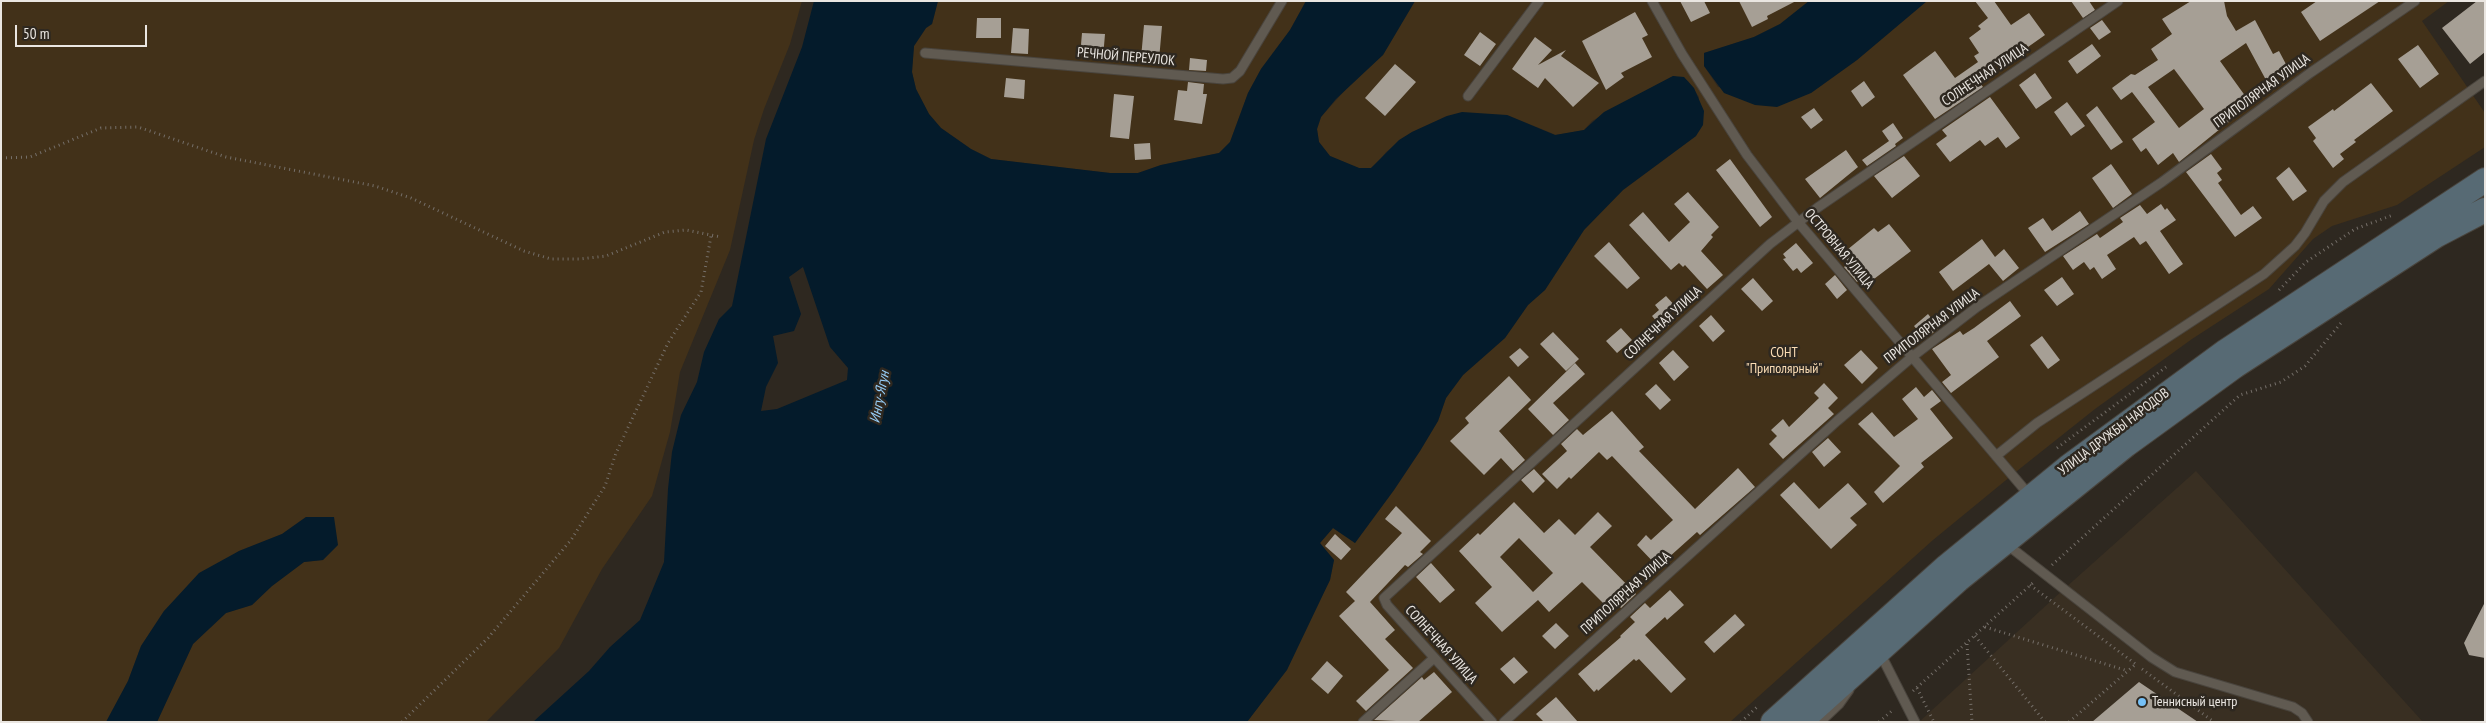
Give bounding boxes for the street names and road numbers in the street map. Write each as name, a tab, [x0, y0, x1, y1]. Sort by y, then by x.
street label: СОЛНЕЧНАЯ УЛИЦА	[1939, 40, 2031, 110]
street label: РЕЧНОЙ ПЕРЕУЛОК	[1076, 44, 1176, 70]
street label: ПРИПОЛЯРНАЯ УЛИЦА	[2211, 50, 2313, 132]
street label: ОСТРОВНАЯ УЛИЦА	[1801, 206, 1877, 292]
street label: СОЛНЕЧНАЯ УЛИЦА	[1621, 283, 1705, 363]
street label: ПРИПОЛЯРНАЯ УЛИЦА	[1881, 285, 1983, 367]
street label: УЛИЦА ДРУЖБЫ НАРОДОВ	[2055, 385, 2173, 479]
street label: ПРИПОЛЯРНАЯ УЛИЦА	[1578, 548, 1674, 638]
street label: СОЛНЕЧНАЯ УЛИЦА	[1401, 602, 1481, 688]

